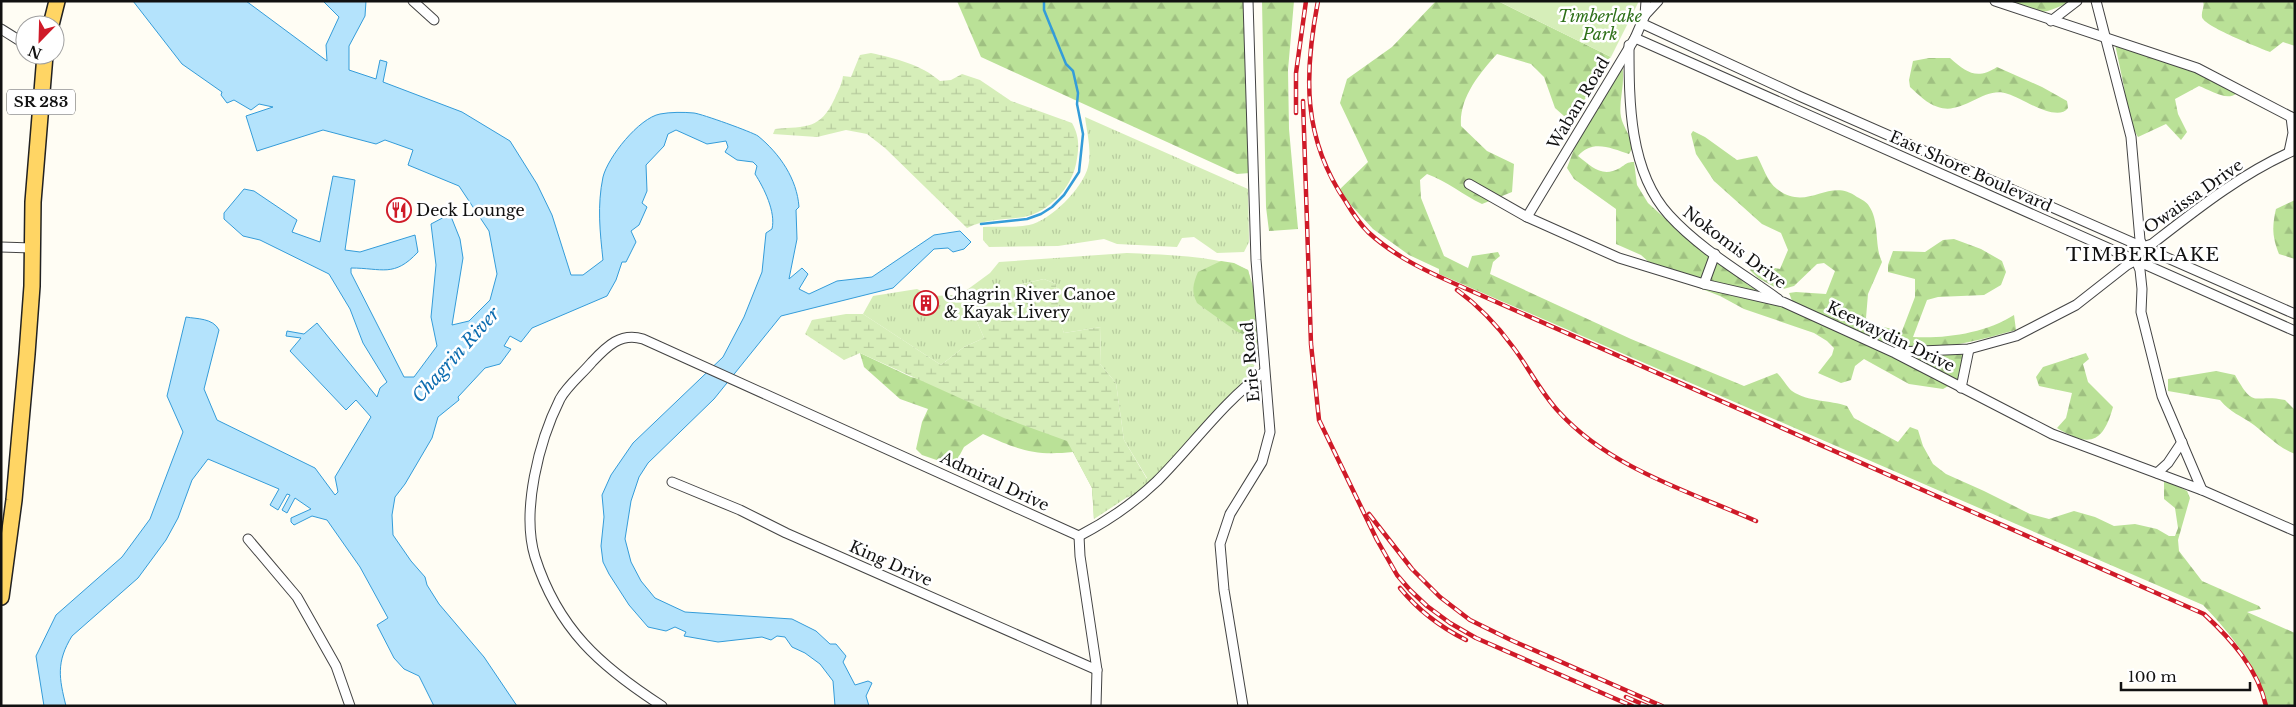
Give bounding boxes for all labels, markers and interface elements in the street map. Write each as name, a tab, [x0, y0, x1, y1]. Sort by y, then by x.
park label: Timberlake Park	[1558, 6, 1643, 44]
north arrow	[15, 15, 65, 65]
text: N	[25, 41, 44, 63]
street label: Waban Road	[1542, 53, 1613, 153]
road number: SR 283	[7, 90, 75, 114]
street label: East Shore Boulevard	[1887, 126, 2056, 216]
street label: Owaissa Drive	[2140, 154, 2246, 238]
restaurant icon: Deck Lounge	[386, 197, 412, 223]
place label: Deck Lounge	[416, 200, 525, 220]
street label: Nokomis Drive	[1679, 202, 1791, 292]
district label: TIMBERLAKE	[2066, 243, 2220, 266]
place label: Chagrin River Canoe & Kayak Livery	[944, 284, 1116, 322]
building icon: Chagrin River Canoe & Kayak Livery	[913, 290, 939, 316]
street label: Keewaydin Drive	[1824, 296, 1958, 376]
water label: Chagrin River	[408, 302, 505, 407]
street label: Erie Road	[1236, 321, 1263, 403]
street label: Admiral Drive	[937, 447, 1052, 515]
street label: King Drive	[846, 536, 936, 590]
scale bar	[2121, 660, 2250, 692]
text: 100 m	[2128, 667, 2177, 686]

